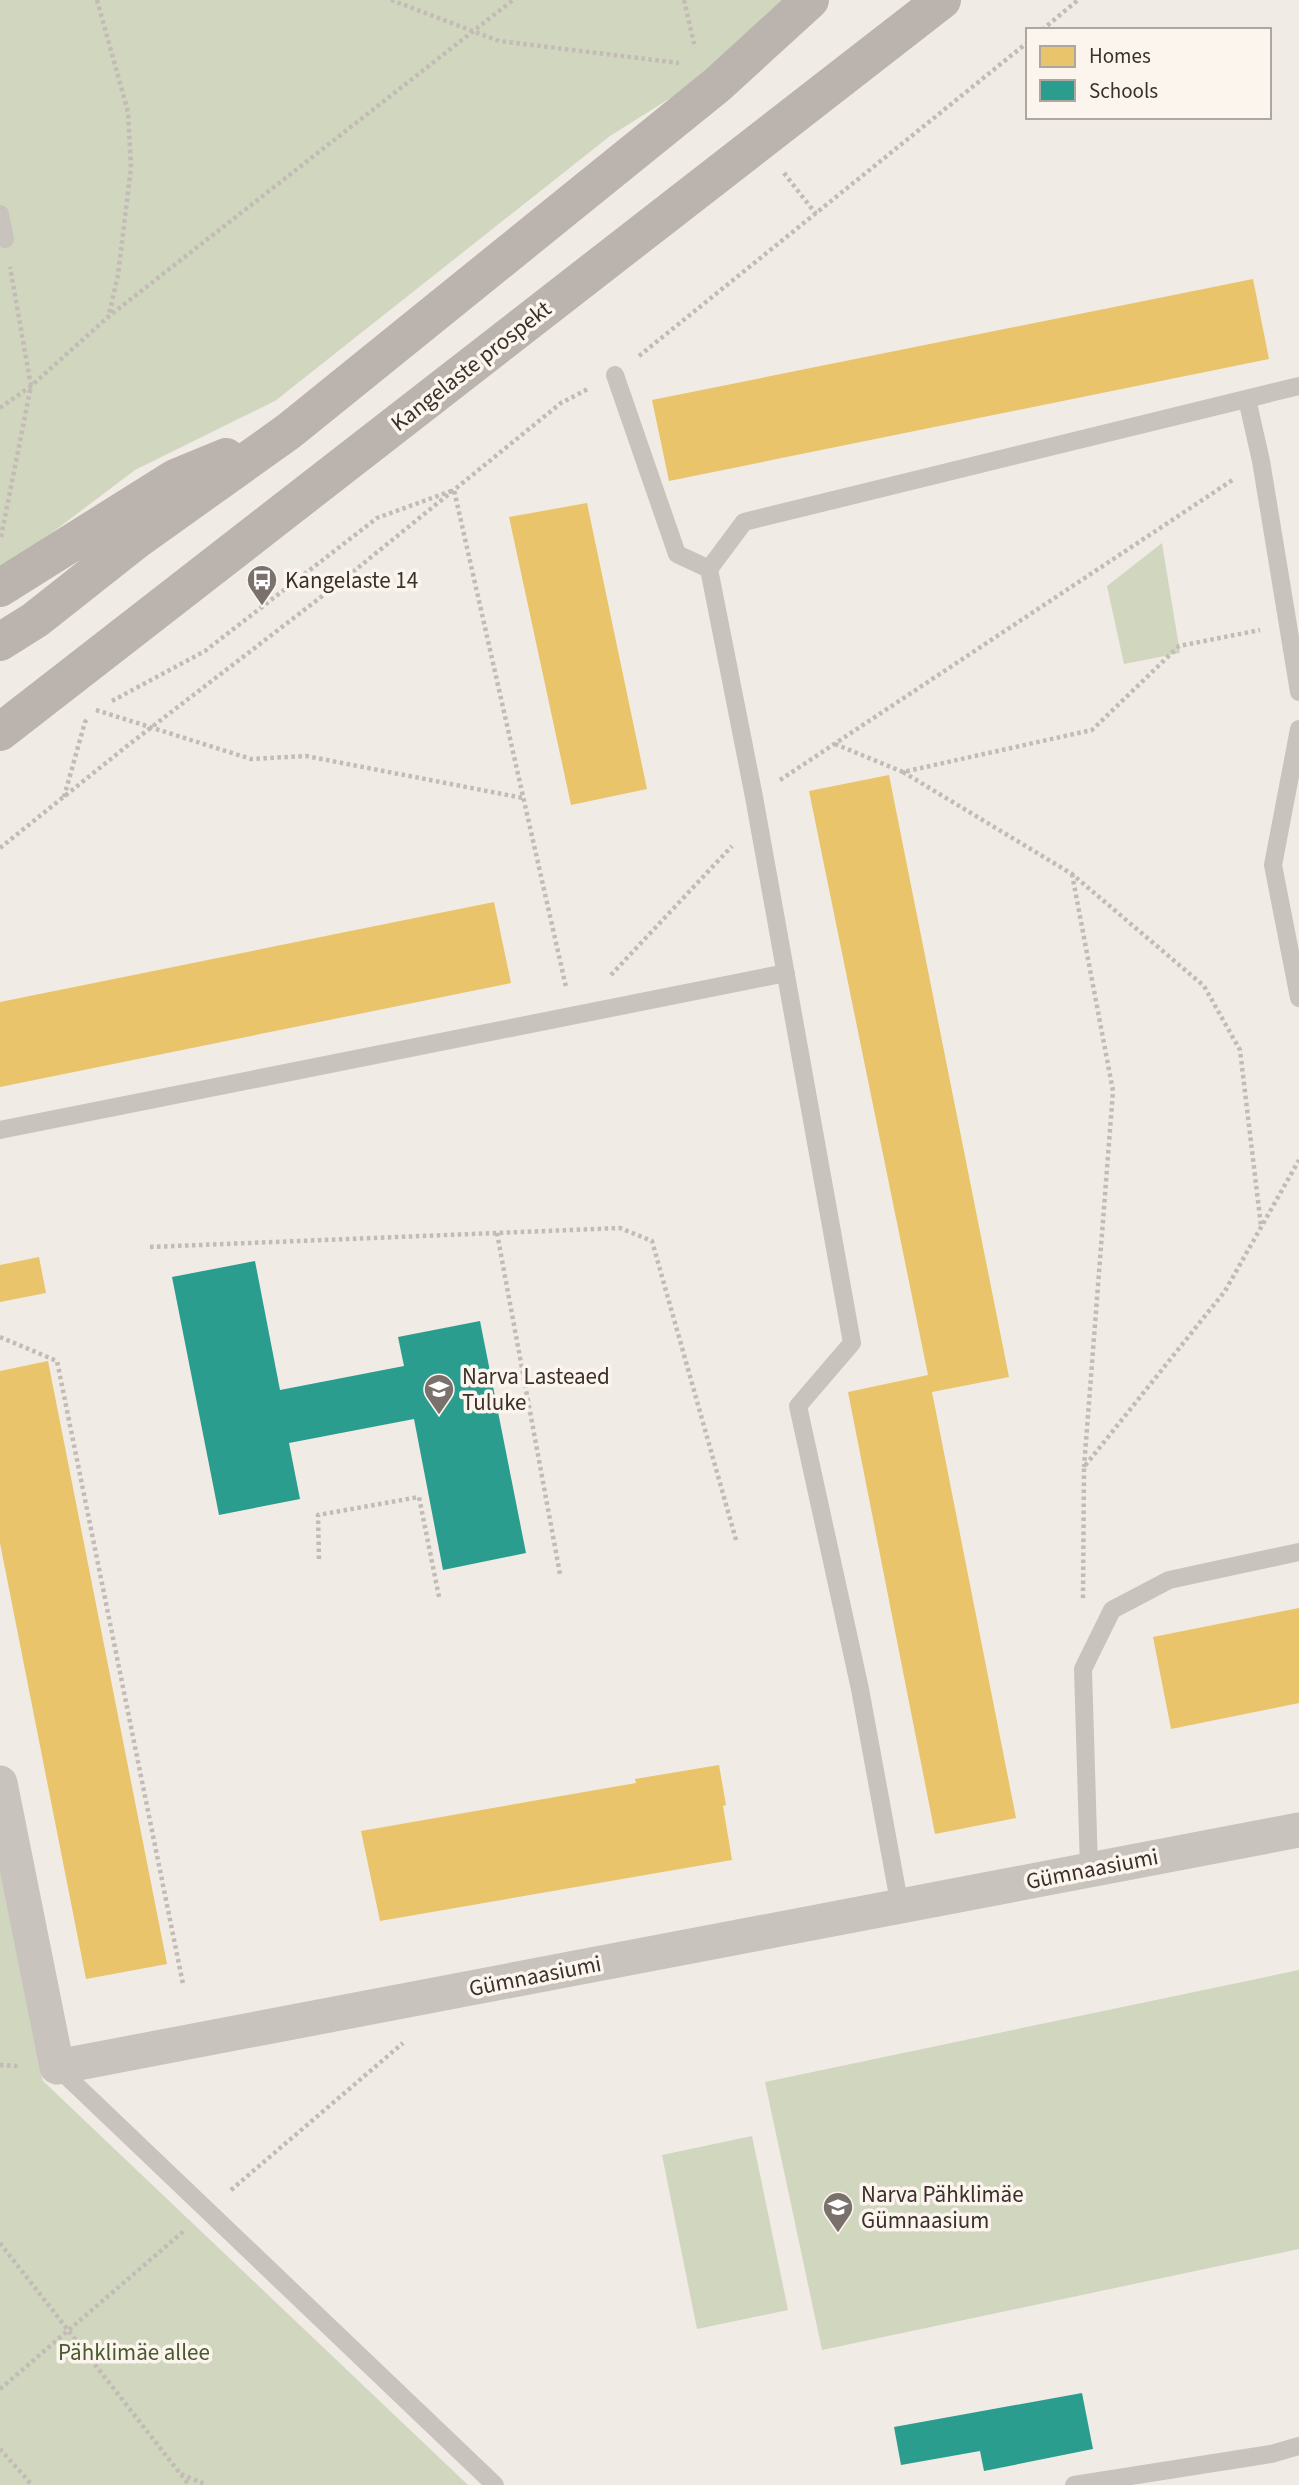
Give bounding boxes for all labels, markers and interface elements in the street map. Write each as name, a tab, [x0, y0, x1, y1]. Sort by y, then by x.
legend	[1026, 28, 1271, 119]
text: Homes	[1089, 41, 1151, 71]
text: Schools	[1089, 76, 1158, 106]
street label: Kangelaste prospekt	[384, 293, 558, 439]
bus stop icon: Kangelaste 14	[245, 563, 279, 607]
place label: Kangelaste 14	[285, 564, 418, 597]
place label: Narva Lasteaed Tuluke	[462, 1360, 610, 1419]
school or university icon: Narva Lasteaed Tuluke	[422, 1372, 456, 1416]
street label: Gümnaasiumi	[1023, 1840, 1161, 1898]
street label: Gümnaasiumi	[466, 1947, 604, 2005]
place label: Narva Pähklimäe Gümnaasium	[861, 2178, 1024, 2237]
school or university icon: Narva Pähklimäe Gümnaasium	[821, 2190, 855, 2234]
park label: Pähklimäe allee	[58, 2336, 210, 2369]

